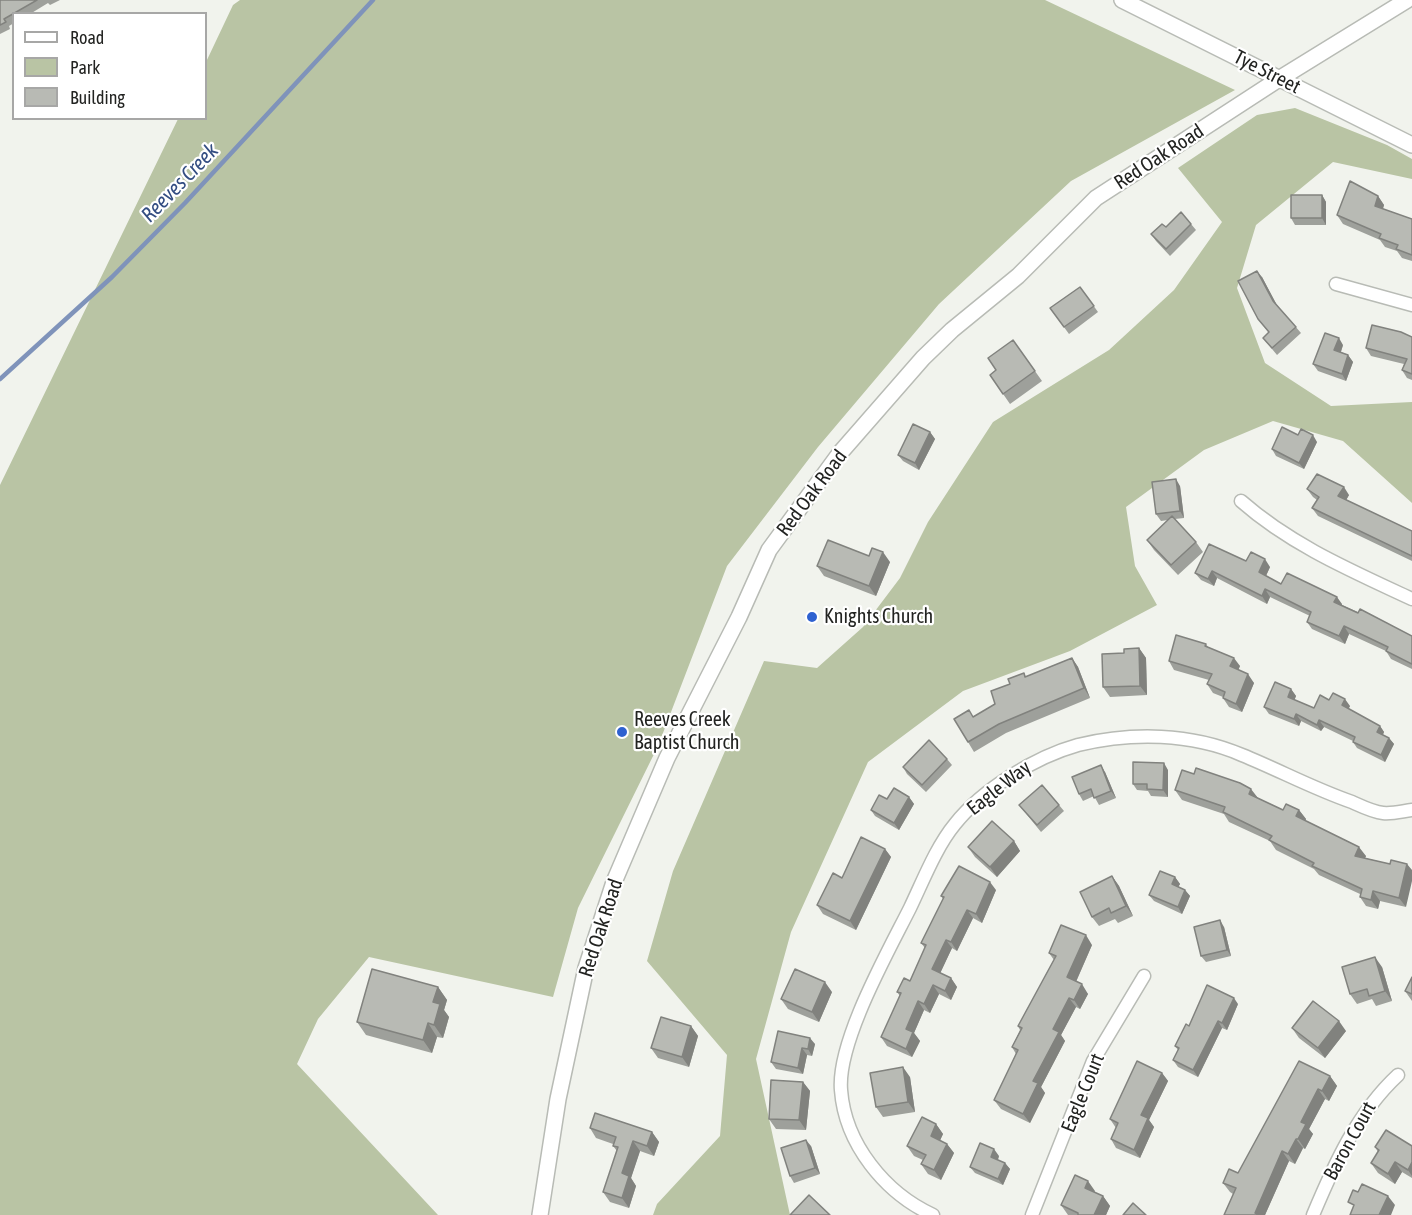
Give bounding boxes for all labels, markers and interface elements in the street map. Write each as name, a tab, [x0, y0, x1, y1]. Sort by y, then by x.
legend	[12, 12, 207, 120]
text: Road	[70, 27, 104, 48]
street label: Tye Street	[1230, 45, 1304, 99]
text: Park	[70, 57, 100, 78]
text: Building	[70, 87, 125, 108]
street label: Red Oak Road	[1110, 119, 1208, 195]
water label: Reeves Creek	[136, 138, 224, 228]
street label: Red Oak Road	[772, 445, 852, 541]
place label: Knights Church	[824, 605, 933, 629]
marker: Knights Church	[805, 610, 819, 624]
place label: Reeves Creek Baptist Church	[634, 708, 740, 755]
marker: Reeves Creek Baptist Church	[615, 725, 629, 739]
street label: Eagle Way	[962, 756, 1036, 820]
street label: Red Oak Road	[574, 876, 628, 980]
street label: Eagle Court	[1056, 1050, 1110, 1136]
street label: Baron Court	[1319, 1098, 1381, 1184]

